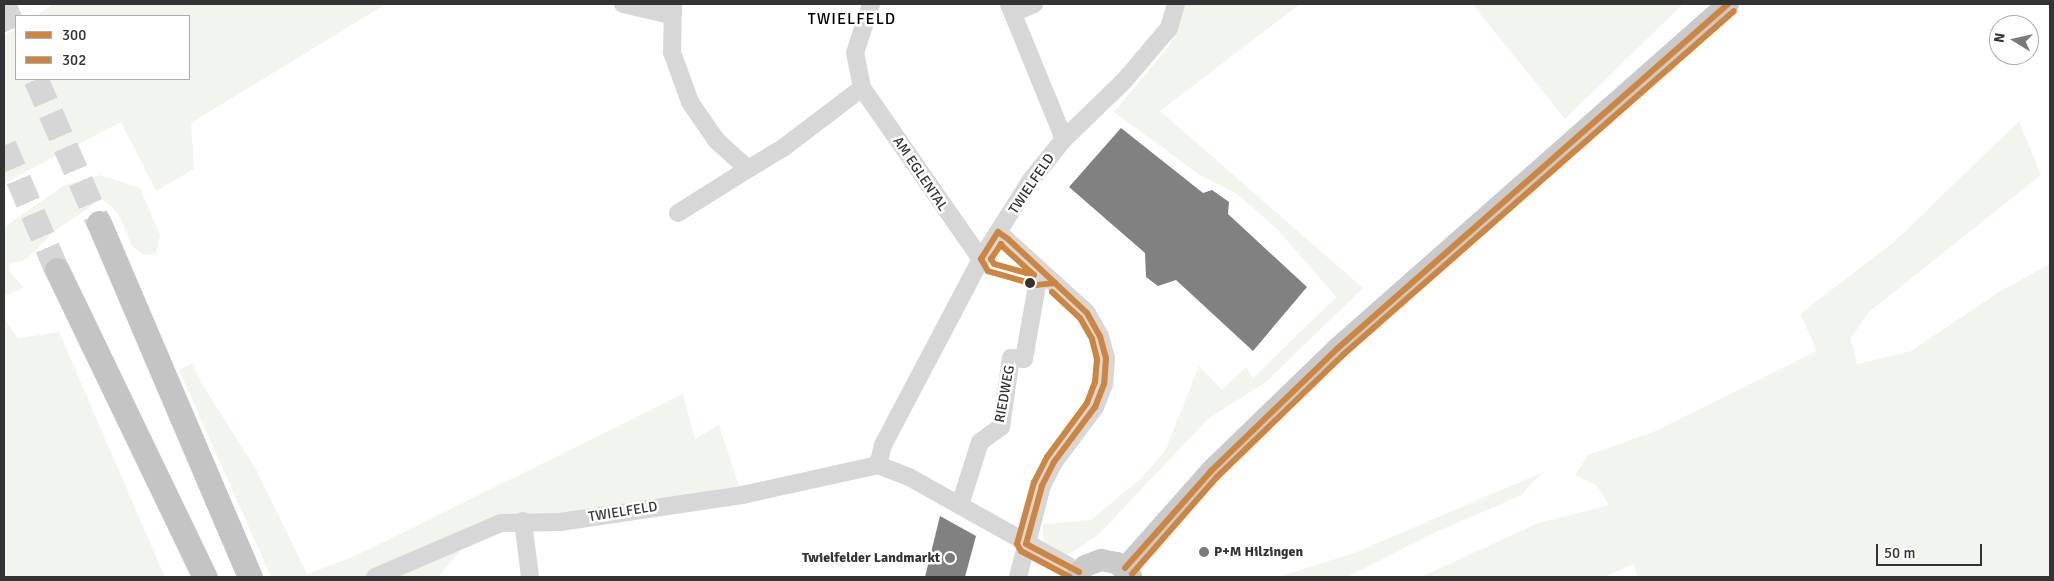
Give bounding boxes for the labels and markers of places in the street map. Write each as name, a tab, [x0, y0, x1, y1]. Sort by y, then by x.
unlabelled marker	[1025, 278, 1035, 288]
place label: P+M Hilzingen	[1214, 544, 1303, 560]
marker: P+M Hilzingen	[1198, 546, 1210, 558]
place label: Twielfelder Landmarkt	[802, 550, 940, 566]
marker: Twielfelder Landmarkt	[944, 552, 956, 564]

